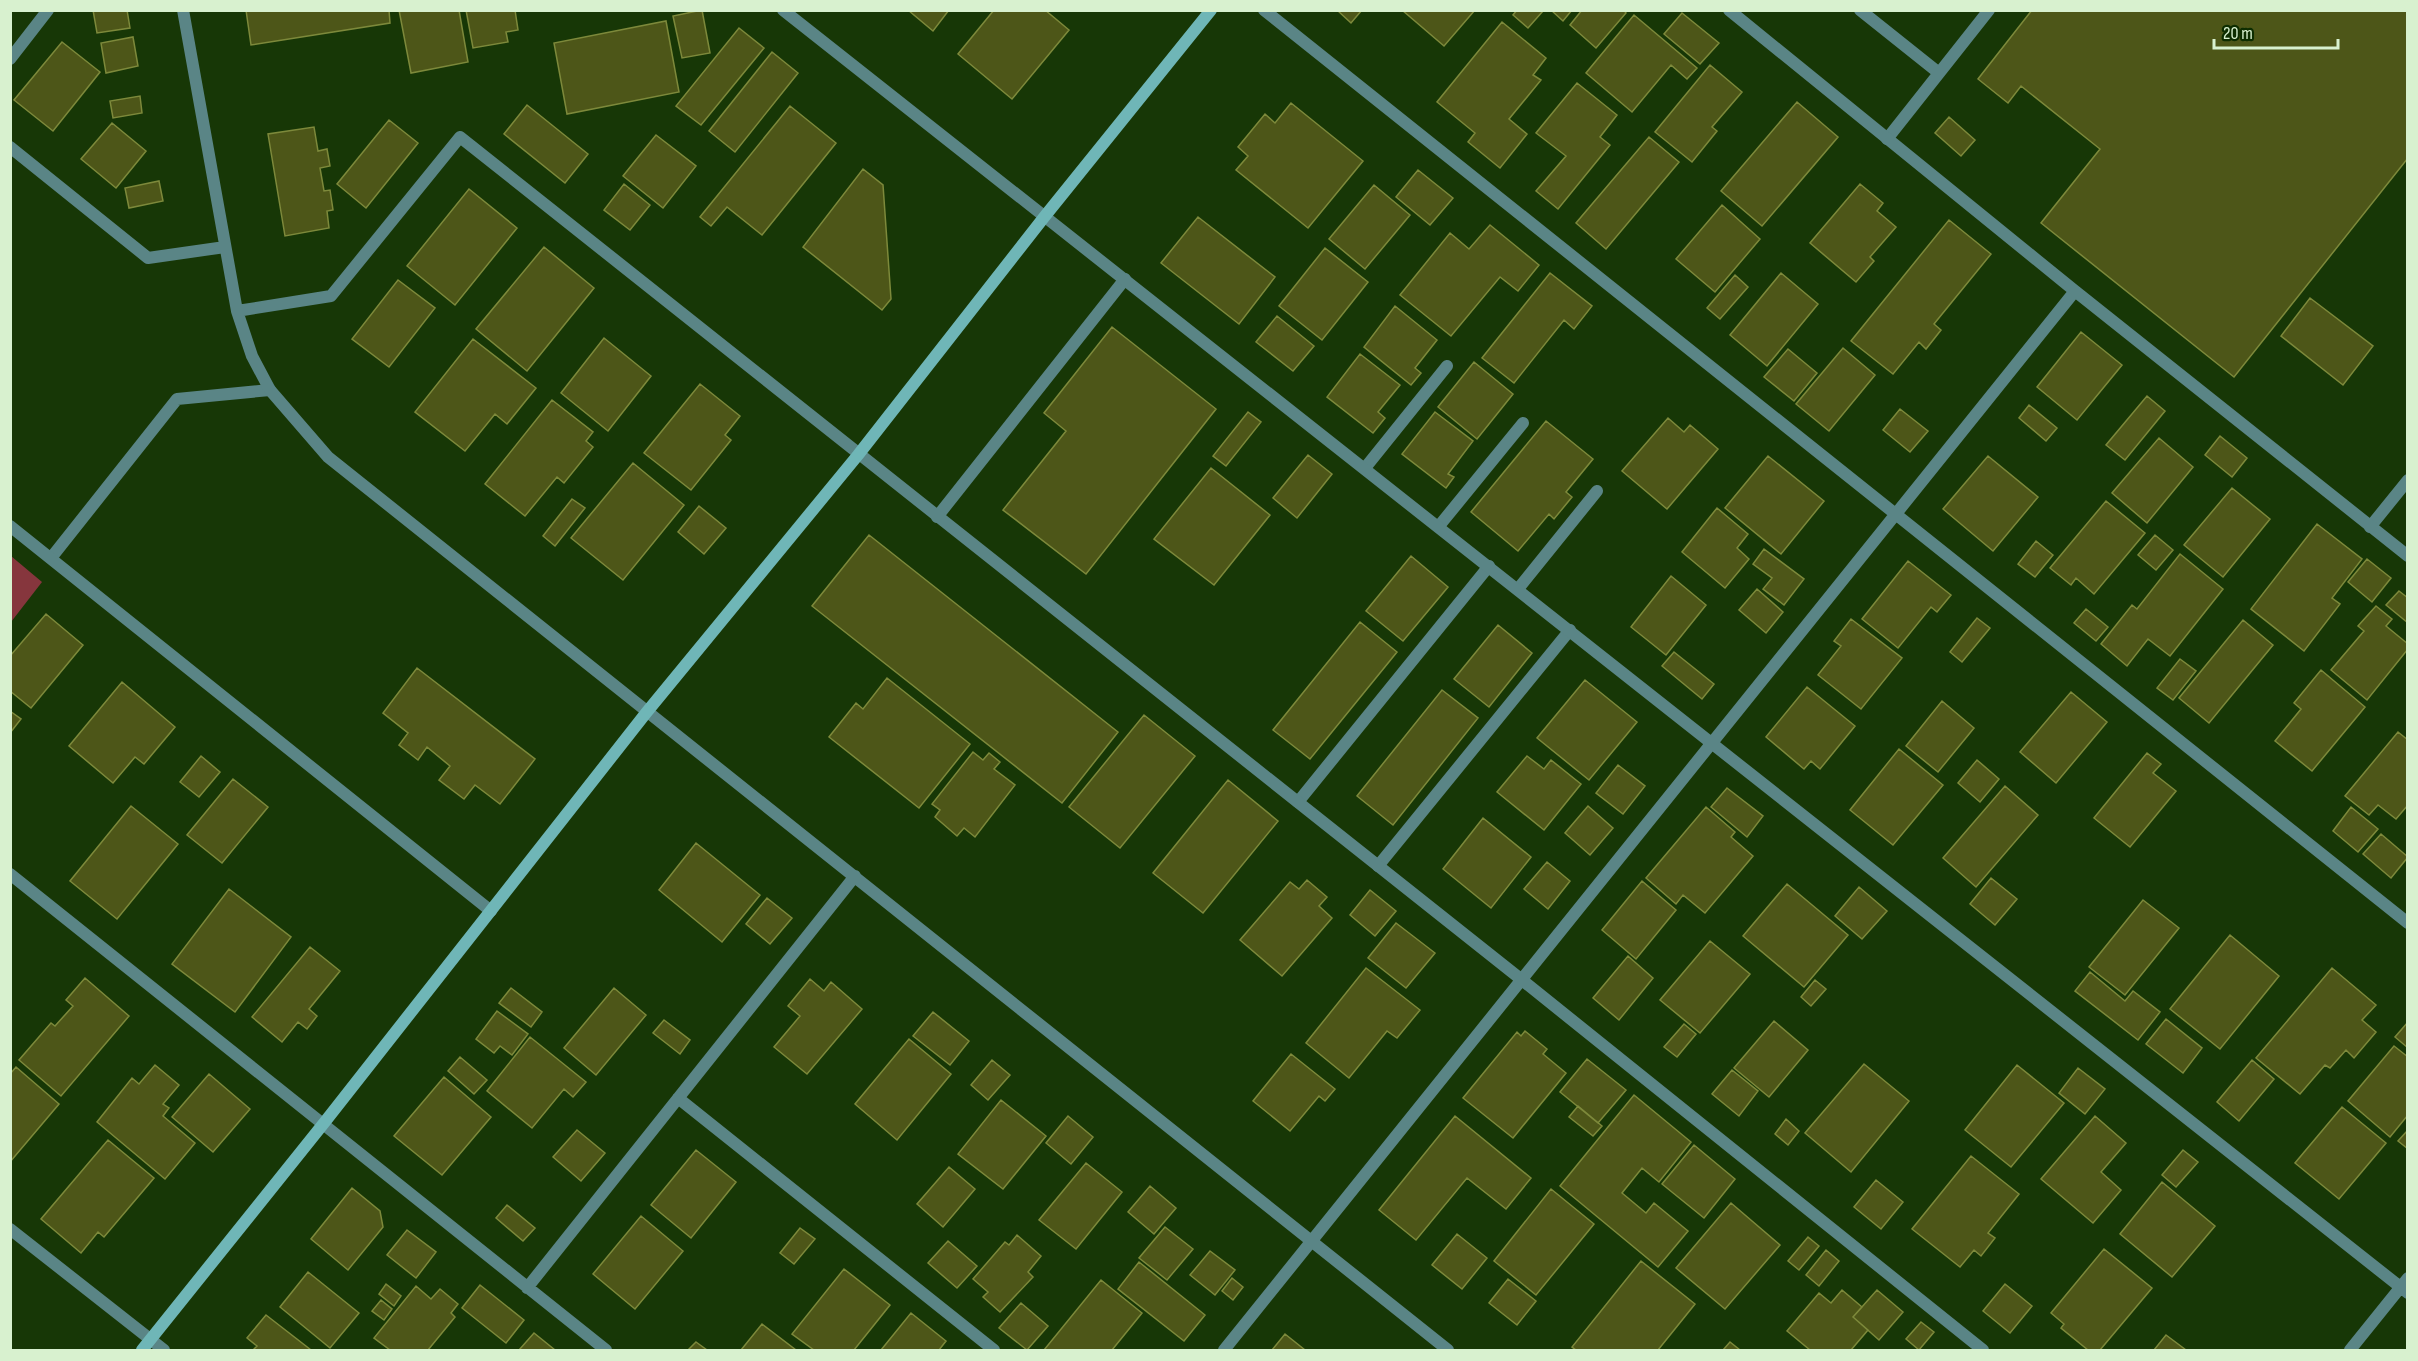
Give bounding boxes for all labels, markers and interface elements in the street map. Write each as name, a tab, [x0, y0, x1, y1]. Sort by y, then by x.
scale bar	[2214, 12, 2338, 50]
text: 20 m	[2223, 23, 2253, 44]

